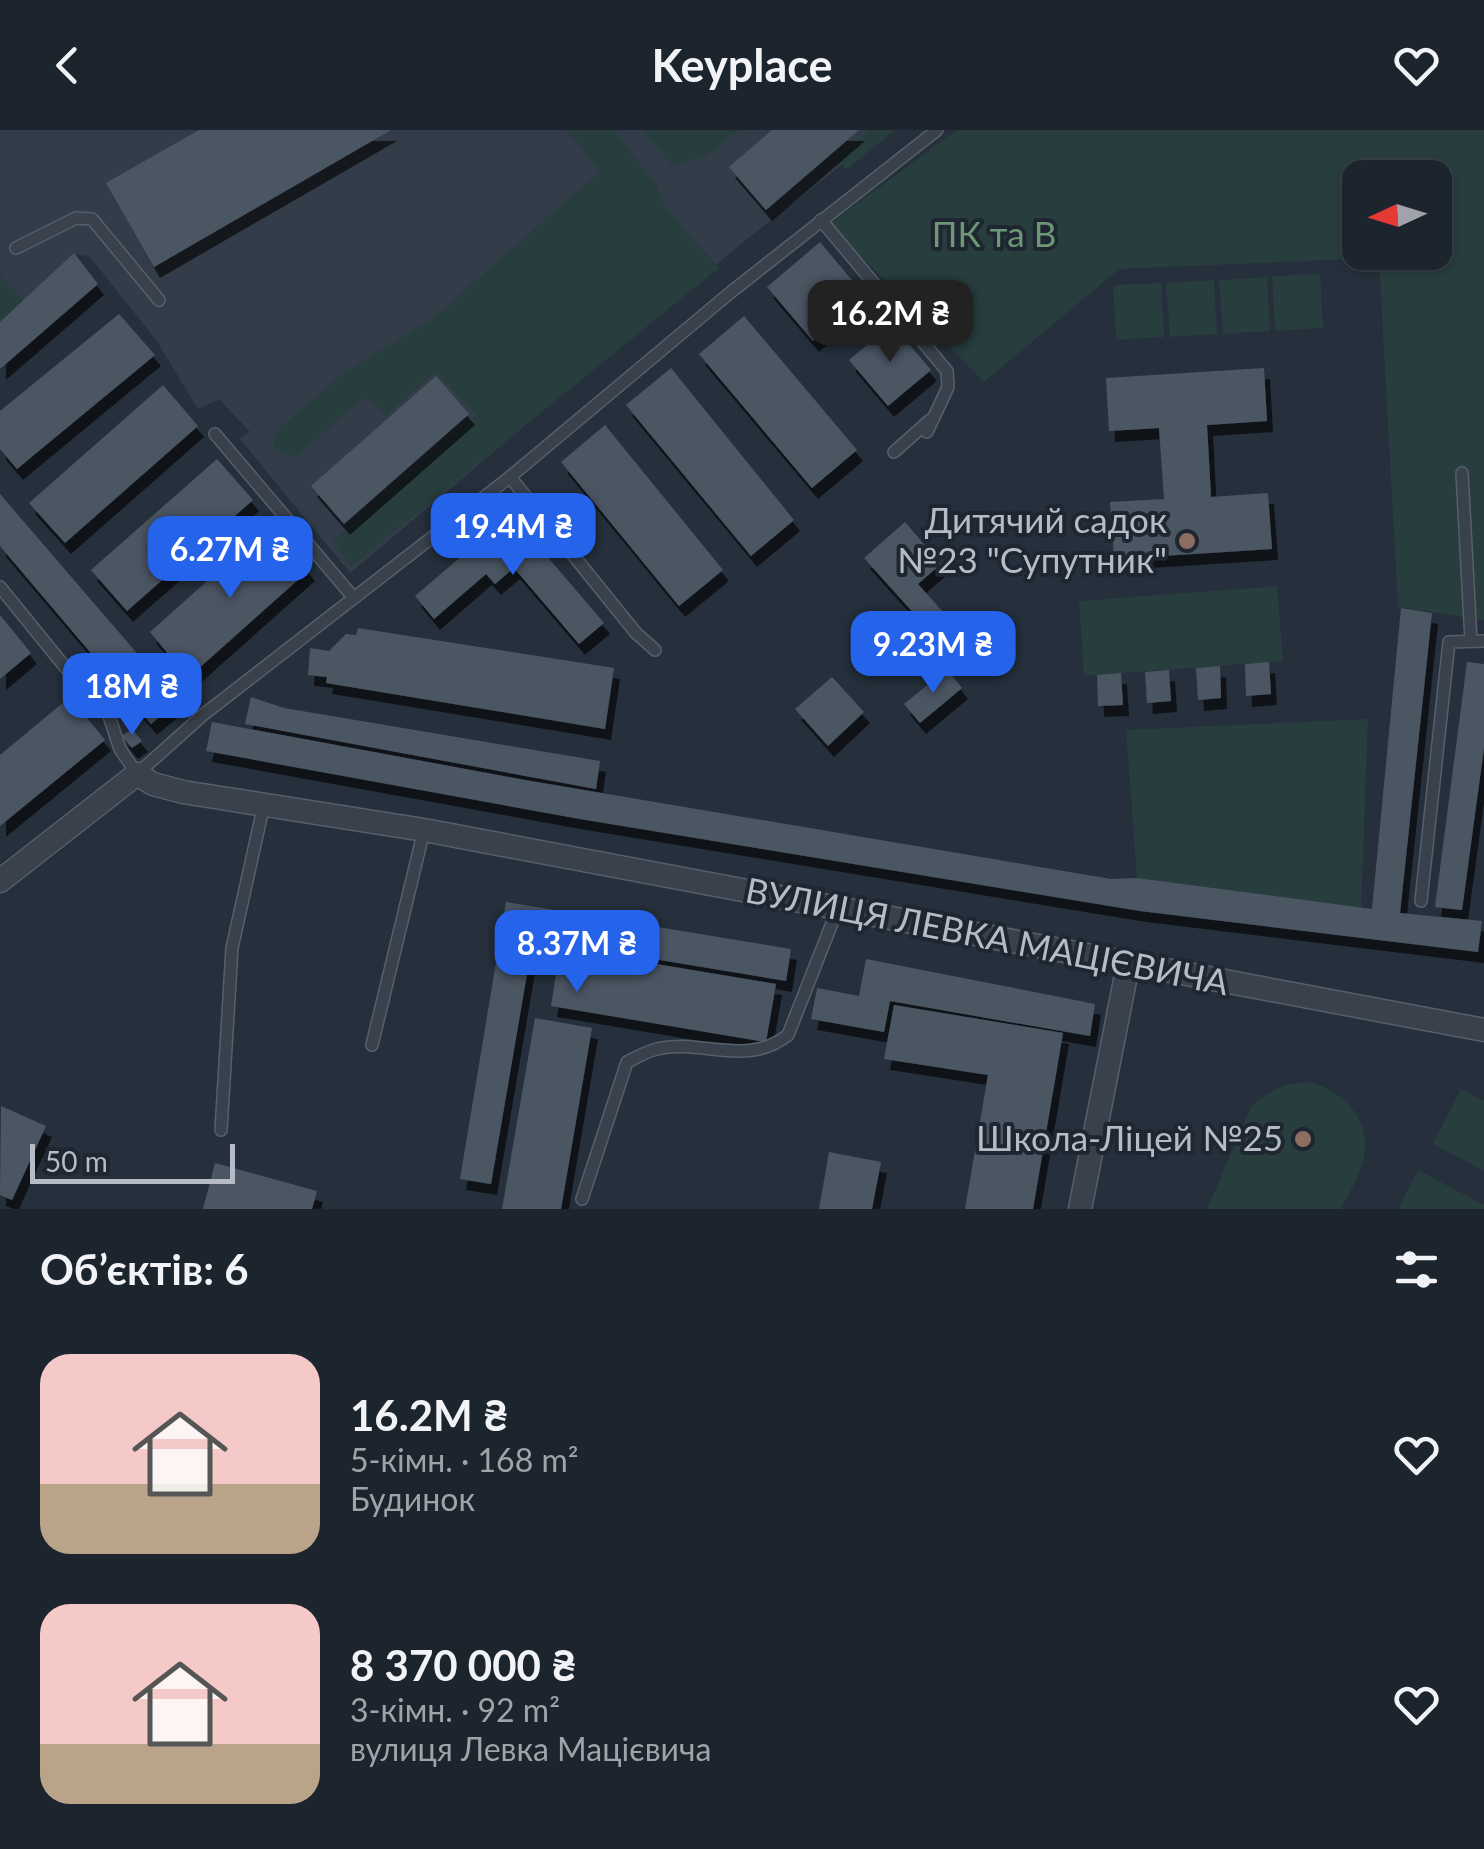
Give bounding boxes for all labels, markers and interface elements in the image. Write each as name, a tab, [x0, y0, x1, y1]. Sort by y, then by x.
icon: back	[40, 38, 95, 93]
text: Keyplace	[651, 38, 833, 92]
icon: heart	[1389, 38, 1444, 93]
north arrow	[1342, 160, 1452, 270]
map controls	[1342, 160, 1452, 270]
park label: ПК та В	[932, 212, 1056, 254]
pin: 16.2M ₴	[798, 280, 982, 365]
text: 16.2M ₴	[830, 293, 950, 332]
pin: 19.4M ₴	[421, 493, 605, 578]
place label: Дитячий садок №23 "Супутник"	[897, 498, 1167, 580]
text: 19.4M ₴	[453, 506, 573, 545]
pin: 6.27M ₴	[138, 516, 322, 601]
text: 6.27M ₴	[170, 529, 290, 568]
marker: Дитячий садок №23 "Супутник"	[1176, 530, 1198, 552]
pin: 9.23M ₴	[841, 611, 1025, 696]
text: 9.23M ₴	[873, 624, 993, 663]
pin: 18M ₴	[62, 653, 202, 738]
text: 18M ₴	[85, 666, 179, 705]
street label: ВУЛИЦЯ ЛЕВКА МАЦІЄВИЧА	[742, 868, 1233, 1003]
pin: 8.37M ₴	[485, 910, 669, 995]
text: 8.37M ₴	[517, 923, 637, 962]
place label: Школа-Ліцей №25	[976, 1116, 1283, 1158]
marker: Школа-Ліцей №25	[1292, 1128, 1314, 1150]
scale bar	[30, 1139, 235, 1184]
text: 50 m	[45, 1144, 108, 1178]
icon: filters	[1389, 1242, 1444, 1297]
text: Об’єктів: 6	[40, 1244, 249, 1294]
text: 16.2M ₴	[350, 1390, 508, 1440]
icon: home	[120, 1394, 240, 1514]
icon: heart	[1389, 1427, 1444, 1482]
text: 5-кімн. · 168 m²	[350, 1440, 578, 1479]
text: Будинок	[350, 1479, 475, 1518]
text: 8 370 000 ₴	[350, 1640, 577, 1690]
icon: home	[120, 1644, 240, 1764]
icon: heart	[1389, 1677, 1444, 1732]
text: 3-кімн. · 92 m²	[350, 1690, 560, 1729]
text: вулиця Левка Мацієвича	[350, 1729, 711, 1768]

